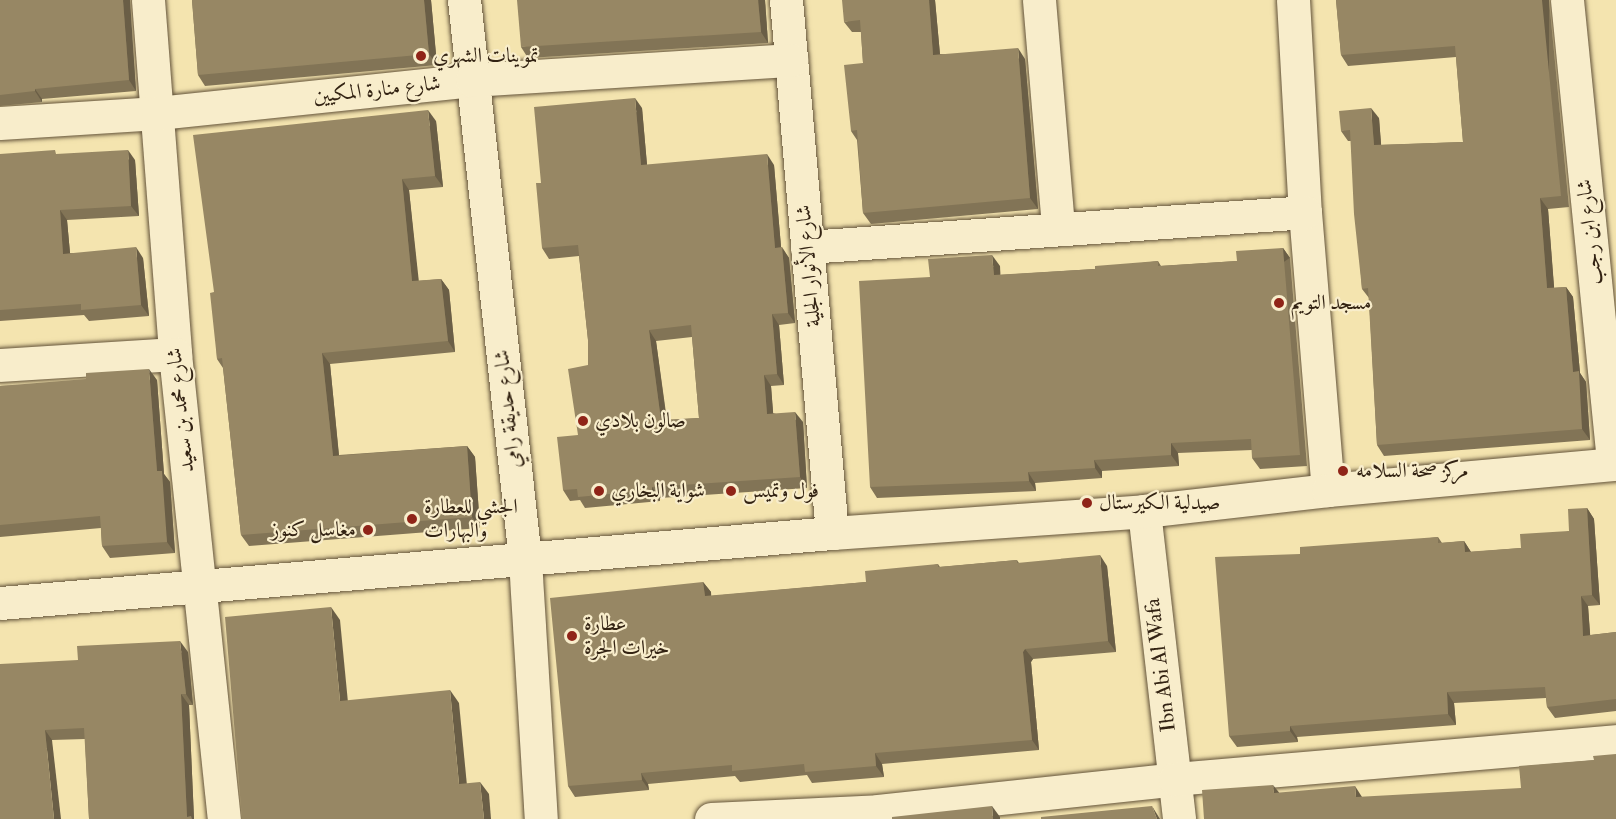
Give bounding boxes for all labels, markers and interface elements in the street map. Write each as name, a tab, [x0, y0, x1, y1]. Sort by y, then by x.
place label: تموينات الشهري	[433, 43, 539, 69]
marker: تموينات الشهري	[414, 49, 428, 63]
street label: شارع منارة المكيين	[312, 71, 442, 109]
street label: شارع ابن رجب	[1572, 178, 1608, 286]
street label: شارع الأنوار الجلية	[791, 204, 827, 328]
place label: مسجد التويم	[1291, 290, 1371, 316]
marker: مسجد التويم	[1272, 296, 1286, 310]
street label: شارع محمد بن سعيد	[162, 346, 200, 474]
street label: شارع حديقة رامي	[489, 349, 527, 469]
place label: صالون بلادي	[595, 408, 686, 434]
marker: صالون بلادي	[576, 414, 590, 428]
place label: مركز صحة السلامه	[1356, 458, 1468, 484]
marker: مركز صحة السلامه	[1334, 462, 1352, 480]
place label: شواية البخاري	[611, 478, 705, 504]
place label: فول وتميس	[743, 478, 819, 504]
marker: شواية البخاري	[592, 484, 606, 498]
marker: فول وتميس	[724, 484, 738, 498]
place label: صيدلية الكيرستال	[1099, 490, 1220, 516]
place label: الجشي للعطارة والبهارات	[424, 494, 518, 544]
marker: صيدلية الكيرستال	[1080, 496, 1094, 510]
marker: الجشي للعطارة والبهارات	[405, 512, 419, 526]
place label: مغاسل كنوز	[271, 517, 356, 543]
marker: مغاسل كنوز	[361, 523, 375, 537]
street label: Ibn Abi Al Wafa	[1140, 597, 1182, 733]
place label: عطارة خيرات الجرة	[584, 611, 669, 661]
marker: عطارة خيرات الجرة	[565, 629, 579, 643]

